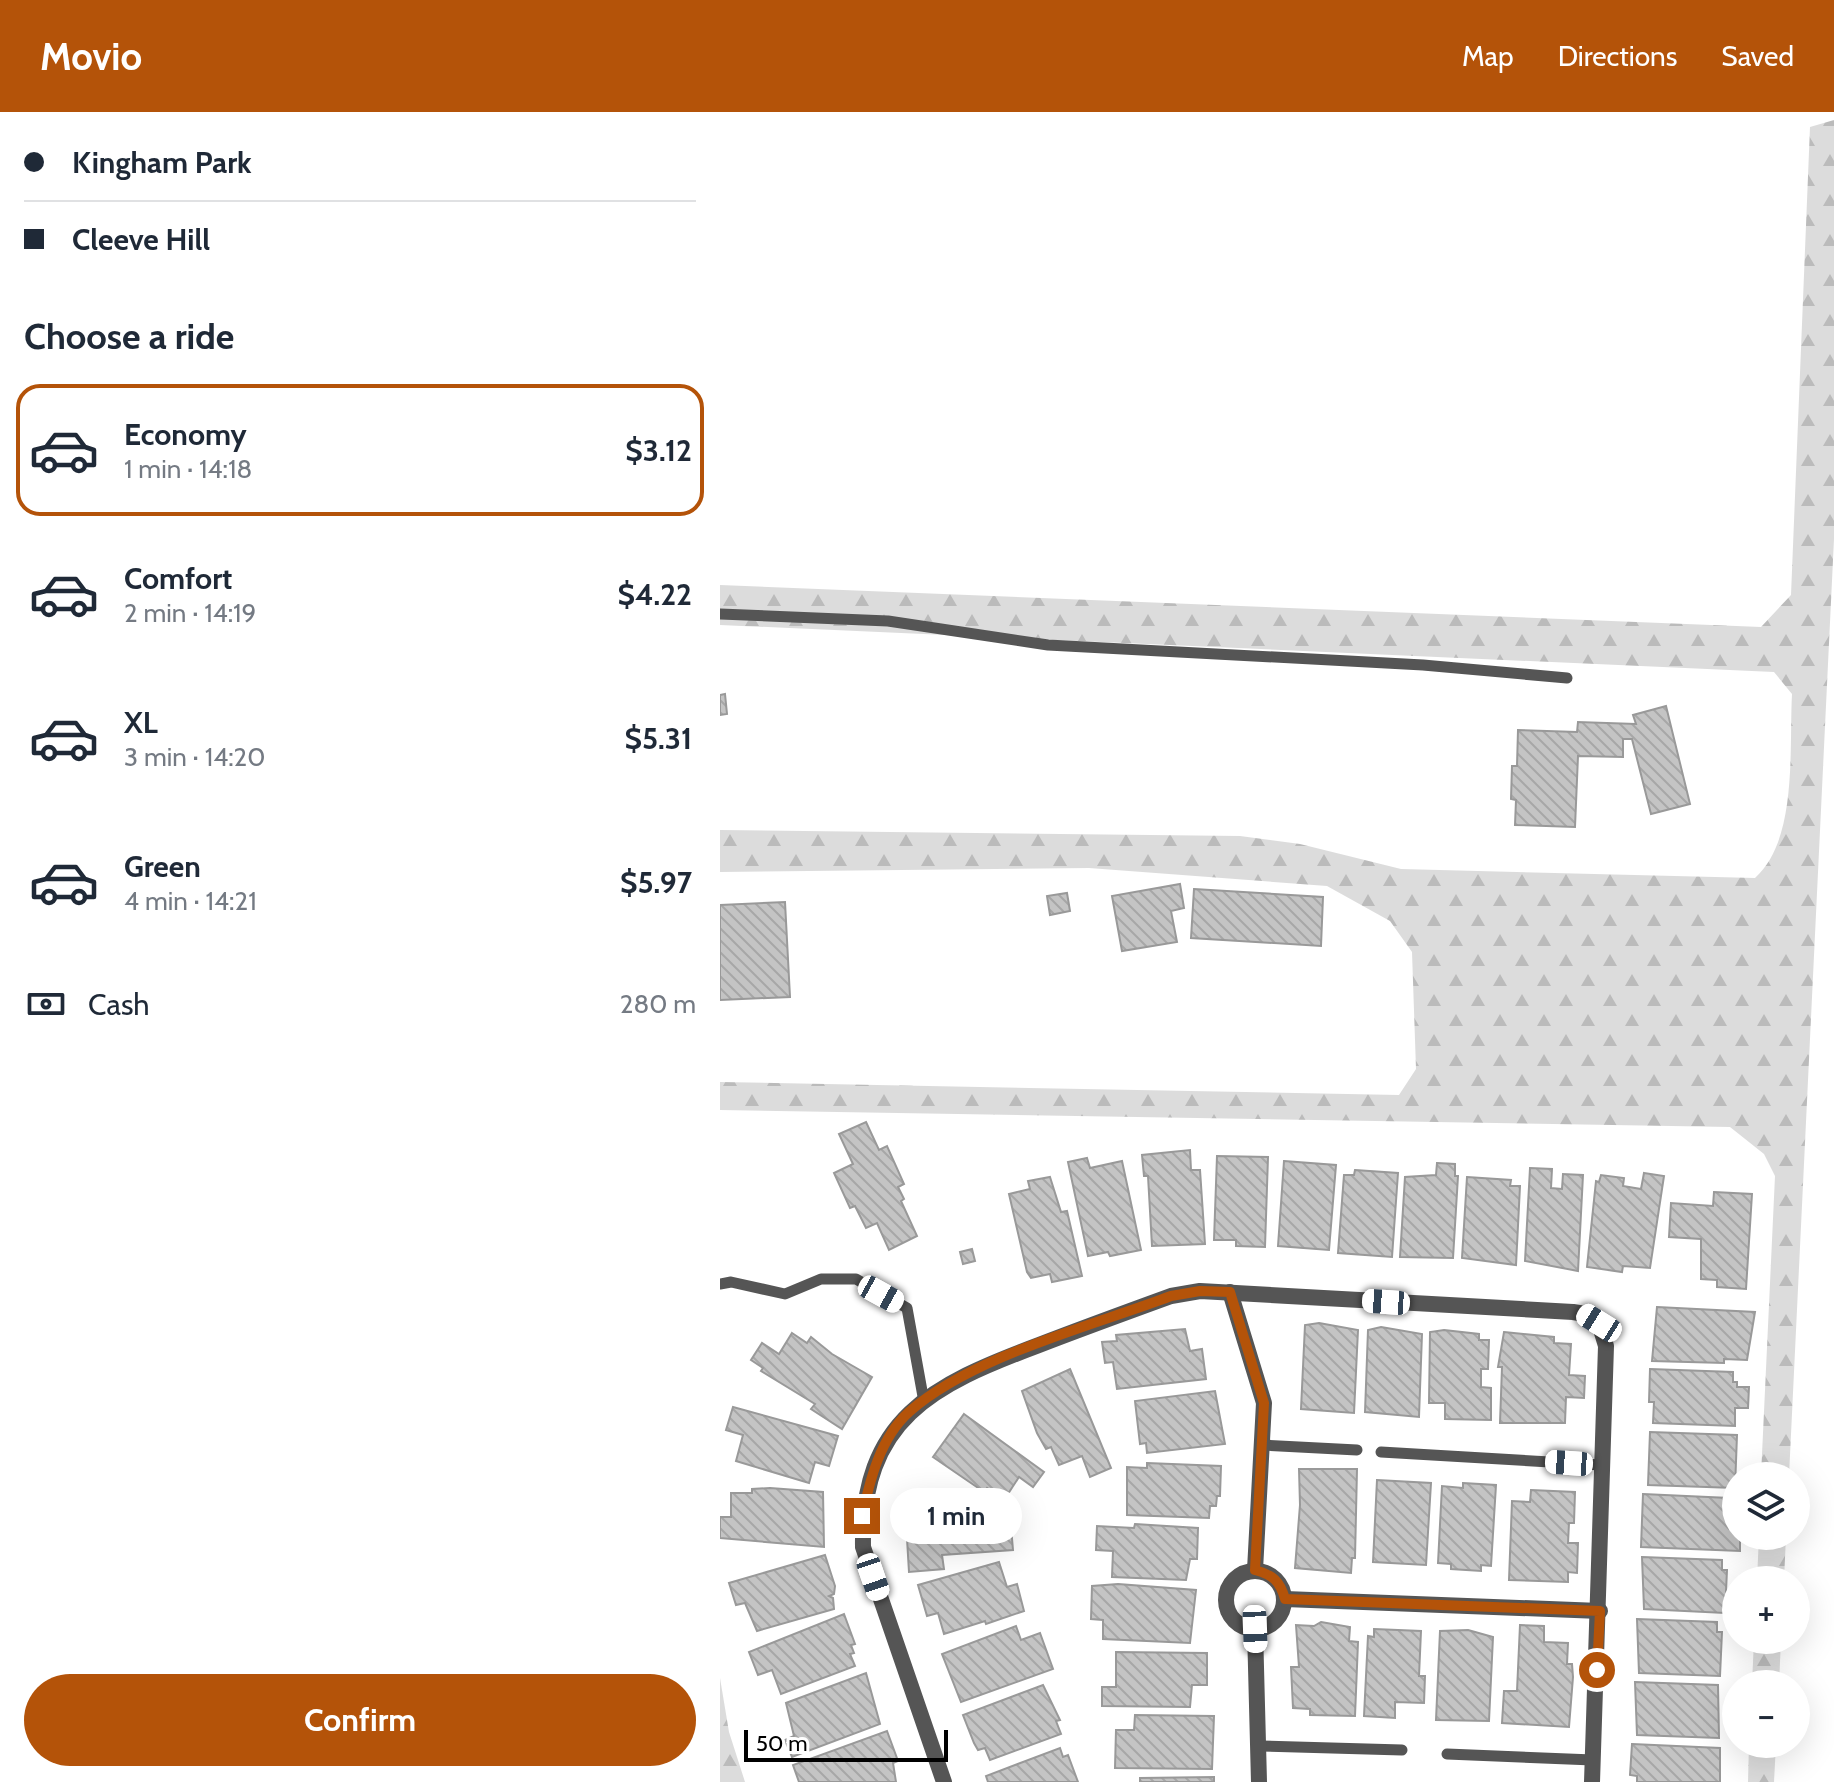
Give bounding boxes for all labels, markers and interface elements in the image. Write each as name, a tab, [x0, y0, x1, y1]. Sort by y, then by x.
text: Movio	[40, 33, 142, 80]
text: Map	[1462, 39, 1514, 73]
text: Directions	[1558, 39, 1677, 73]
text: Saved	[1721, 39, 1794, 73]
text: Kingham Park	[72, 144, 252, 181]
text: Cleeve Hill	[72, 221, 210, 258]
text: Choose a ride	[24, 314, 234, 358]
icon: car	[28, 414, 100, 486]
text: Economy	[124, 416, 247, 453]
text: $3.12	[625, 432, 692, 469]
text: 1 min · 14:18	[124, 453, 252, 485]
icon: car	[28, 558, 100, 630]
text: Comfort	[124, 560, 232, 597]
text: $4.22	[618, 576, 692, 613]
text: 2 min · 14:19	[124, 597, 256, 629]
icon: car	[28, 702, 100, 774]
text: XL	[124, 704, 158, 741]
text: $5.31	[625, 720, 692, 757]
text: 3 min · 14:20	[124, 741, 265, 773]
icon: car	[28, 846, 100, 918]
text: Green	[124, 848, 201, 885]
text: $5.97	[620, 864, 692, 901]
text: 4 min · 14:21	[124, 885, 257, 917]
icon: cash	[24, 982, 68, 1026]
text: Cash	[88, 986, 150, 1023]
text: 280 m	[620, 988, 696, 1020]
car	[854, 1272, 908, 1316]
car	[1361, 1288, 1411, 1316]
car	[1572, 1300, 1626, 1346]
car	[1544, 1449, 1594, 1477]
map controls	[1722, 1462, 1810, 1758]
button: layers	[1722, 1462, 1810, 1550]
callout: 1 min	[890, 1488, 1022, 1544]
route end	[844, 1498, 880, 1534]
text: 1 min	[927, 1500, 985, 1532]
car	[854, 1550, 892, 1604]
button: +	[1722, 1566, 1810, 1654]
car	[1242, 1605, 1268, 1653]
route start	[1579, 1652, 1615, 1688]
button: −	[1722, 1670, 1810, 1758]
button: Confirm	[24, 1674, 696, 1766]
scale bar	[744, 1726, 948, 1762]
text: 50 m	[756, 1730, 808, 1757]

